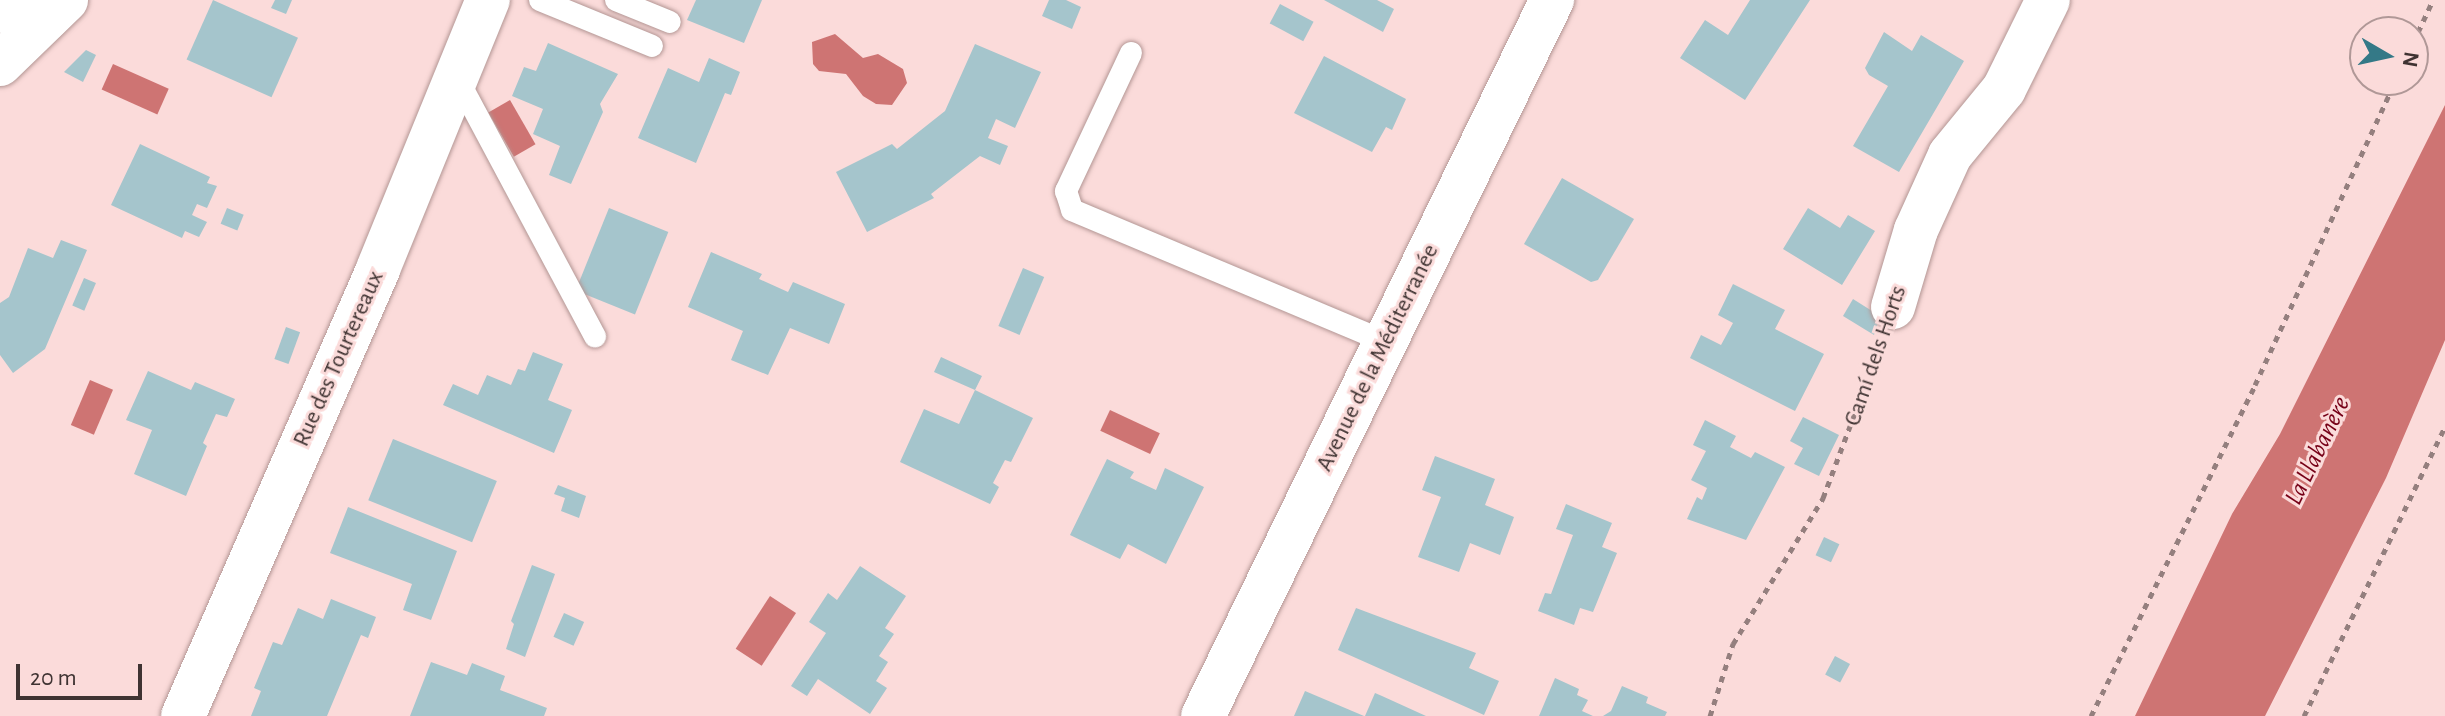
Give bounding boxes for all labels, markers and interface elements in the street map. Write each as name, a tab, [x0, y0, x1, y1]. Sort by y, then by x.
north arrow	[2349, 16, 2429, 96]
text: N	[2399, 50, 2423, 69]
street label: Avenue de la Méditerranée	[1310, 240, 1446, 476]
street label: Rue des Tourtereaux	[287, 267, 391, 451]
street label: Camí dels Horts	[1839, 282, 1913, 430]
water label: La Llabanère	[2278, 392, 2358, 510]
scale bar	[20, 648, 146, 698]
text: 20 m	[30, 666, 77, 690]

